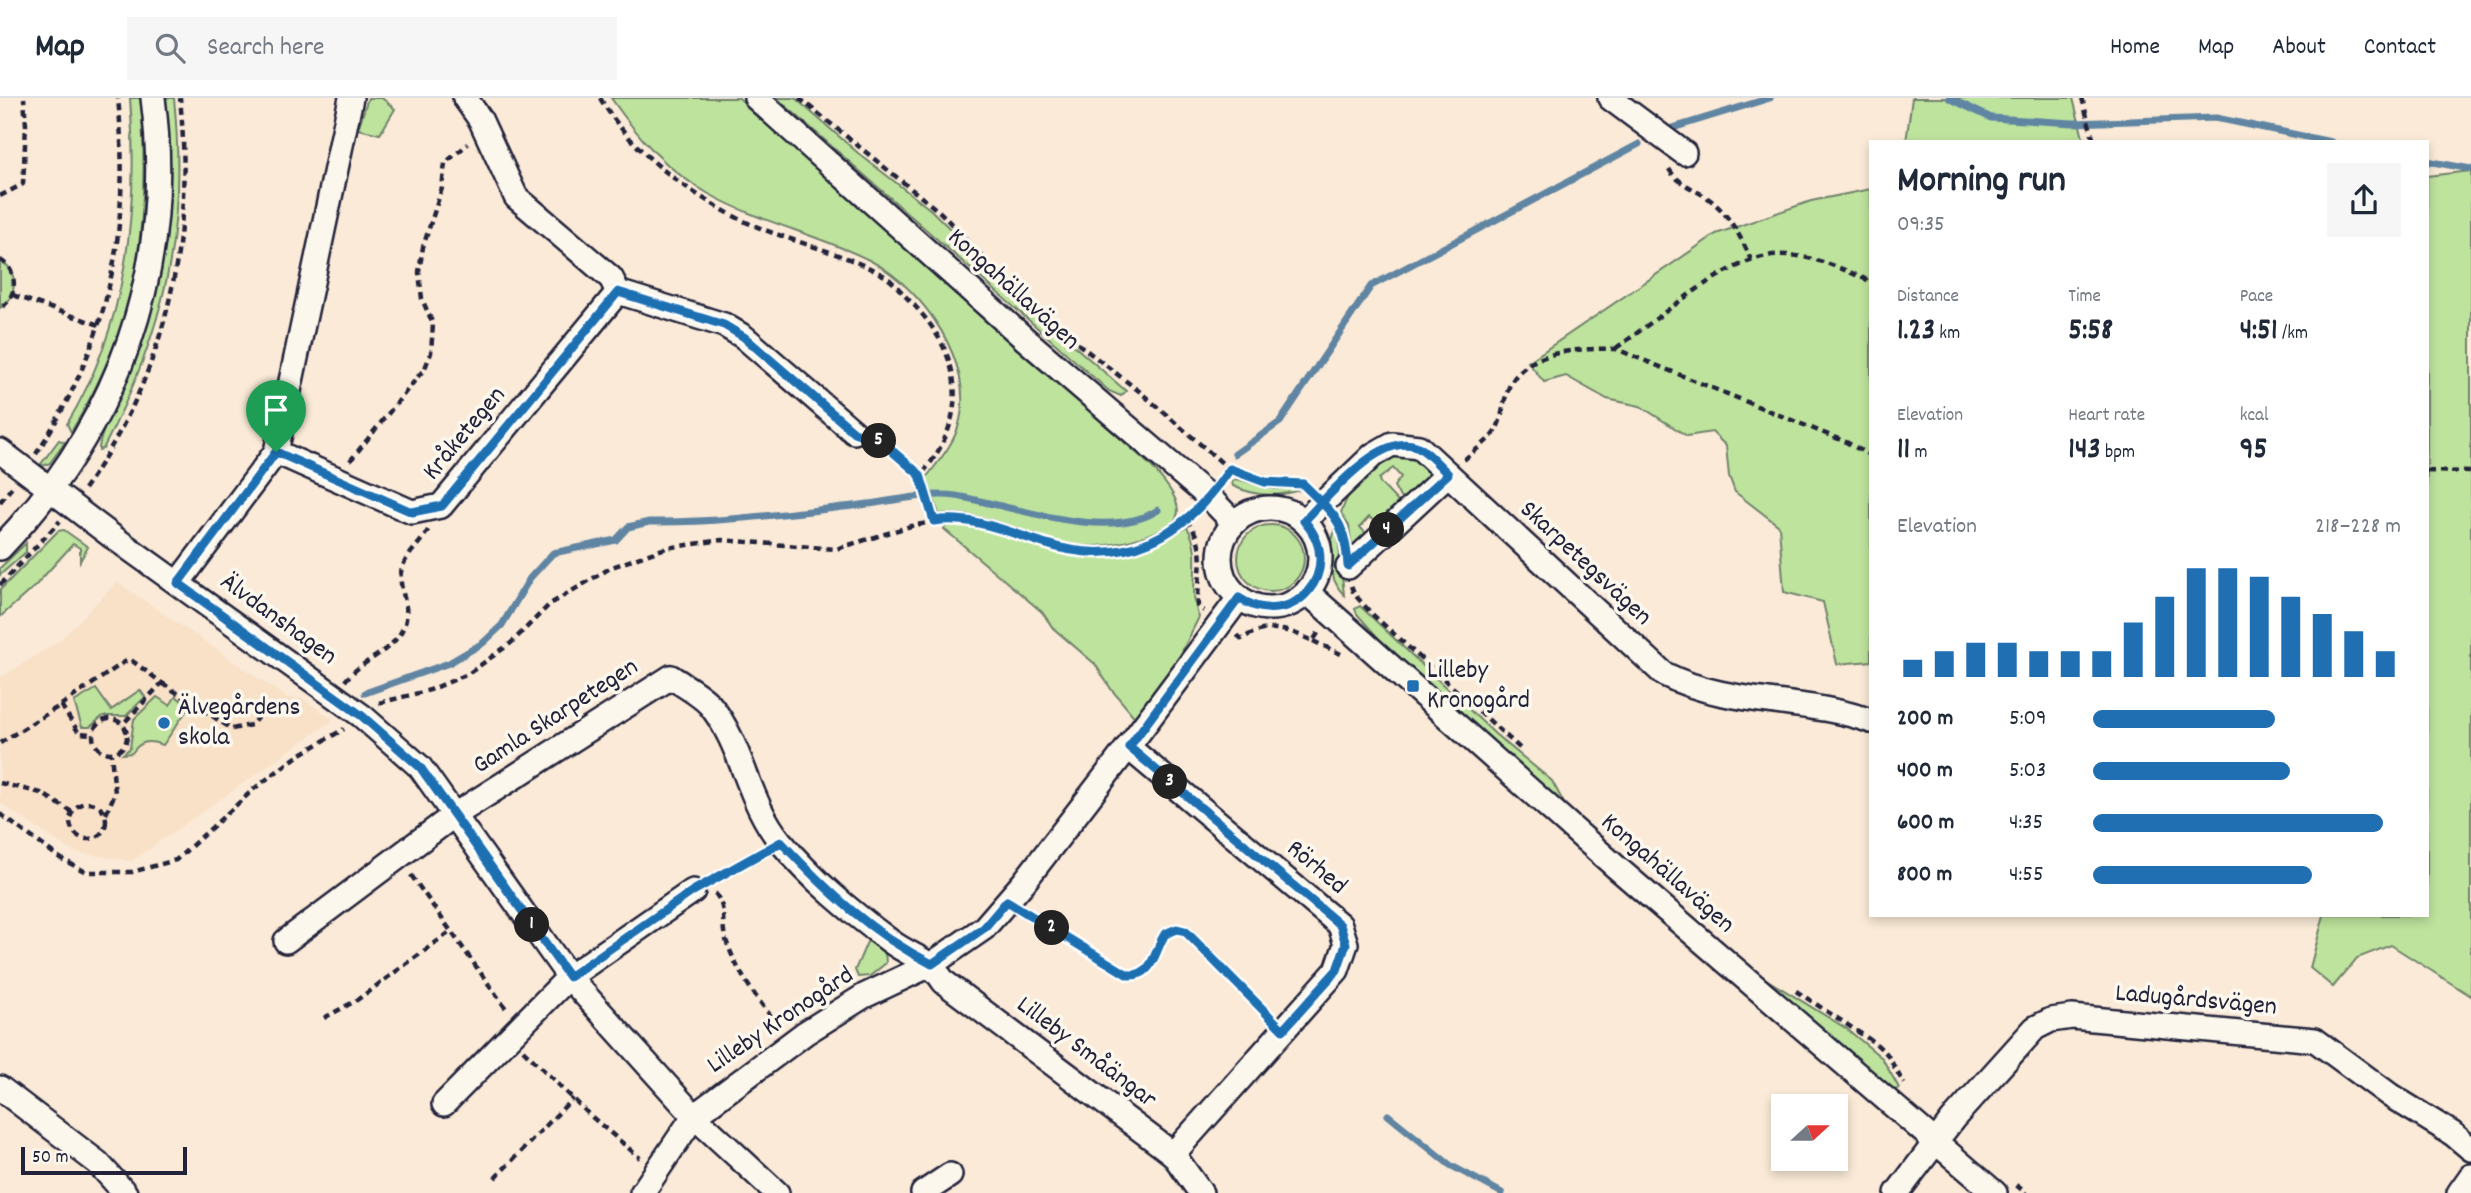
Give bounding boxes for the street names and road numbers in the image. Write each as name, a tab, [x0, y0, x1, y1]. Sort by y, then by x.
street label: Kongahällavägen	[938, 220, 1088, 360]
street label: Kråketegen	[415, 379, 515, 489]
street label: Skarpetegsvägen	[1510, 493, 1660, 635]
street label: Älvdanshagen	[212, 565, 344, 675]
street label: Gamla Skarpetegen	[466, 650, 646, 784]
street label: Kongahällavägen	[1592, 805, 1742, 943]
street label: Rörhed	[1278, 832, 1354, 904]
street label: Lilleby Kronogård	[700, 958, 862, 1084]
street label: Ladugårdsvägen	[2114, 976, 2278, 1026]
street label: Lilleby Småängar	[1008, 988, 1164, 1118]

